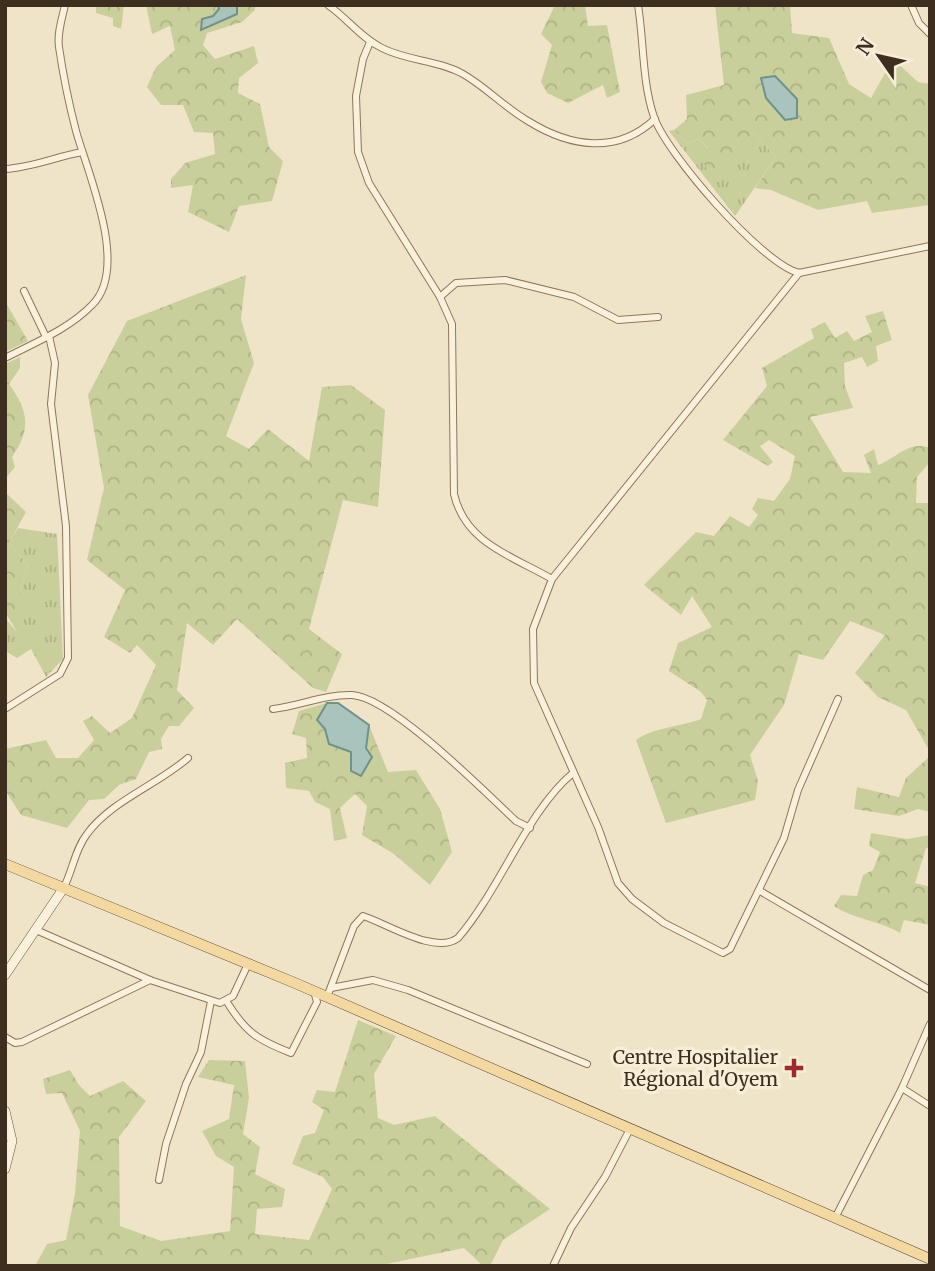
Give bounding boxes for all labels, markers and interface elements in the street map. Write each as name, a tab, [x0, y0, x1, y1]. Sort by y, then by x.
north arrow	[844, 21, 914, 91]
text: N	[851, 34, 879, 59]
place label: Centre Hospitalier Régional d'Oyem	[613, 1045, 778, 1091]
marker: Centre Hospitalier Régional d'Oyem	[784, 1058, 804, 1078]

